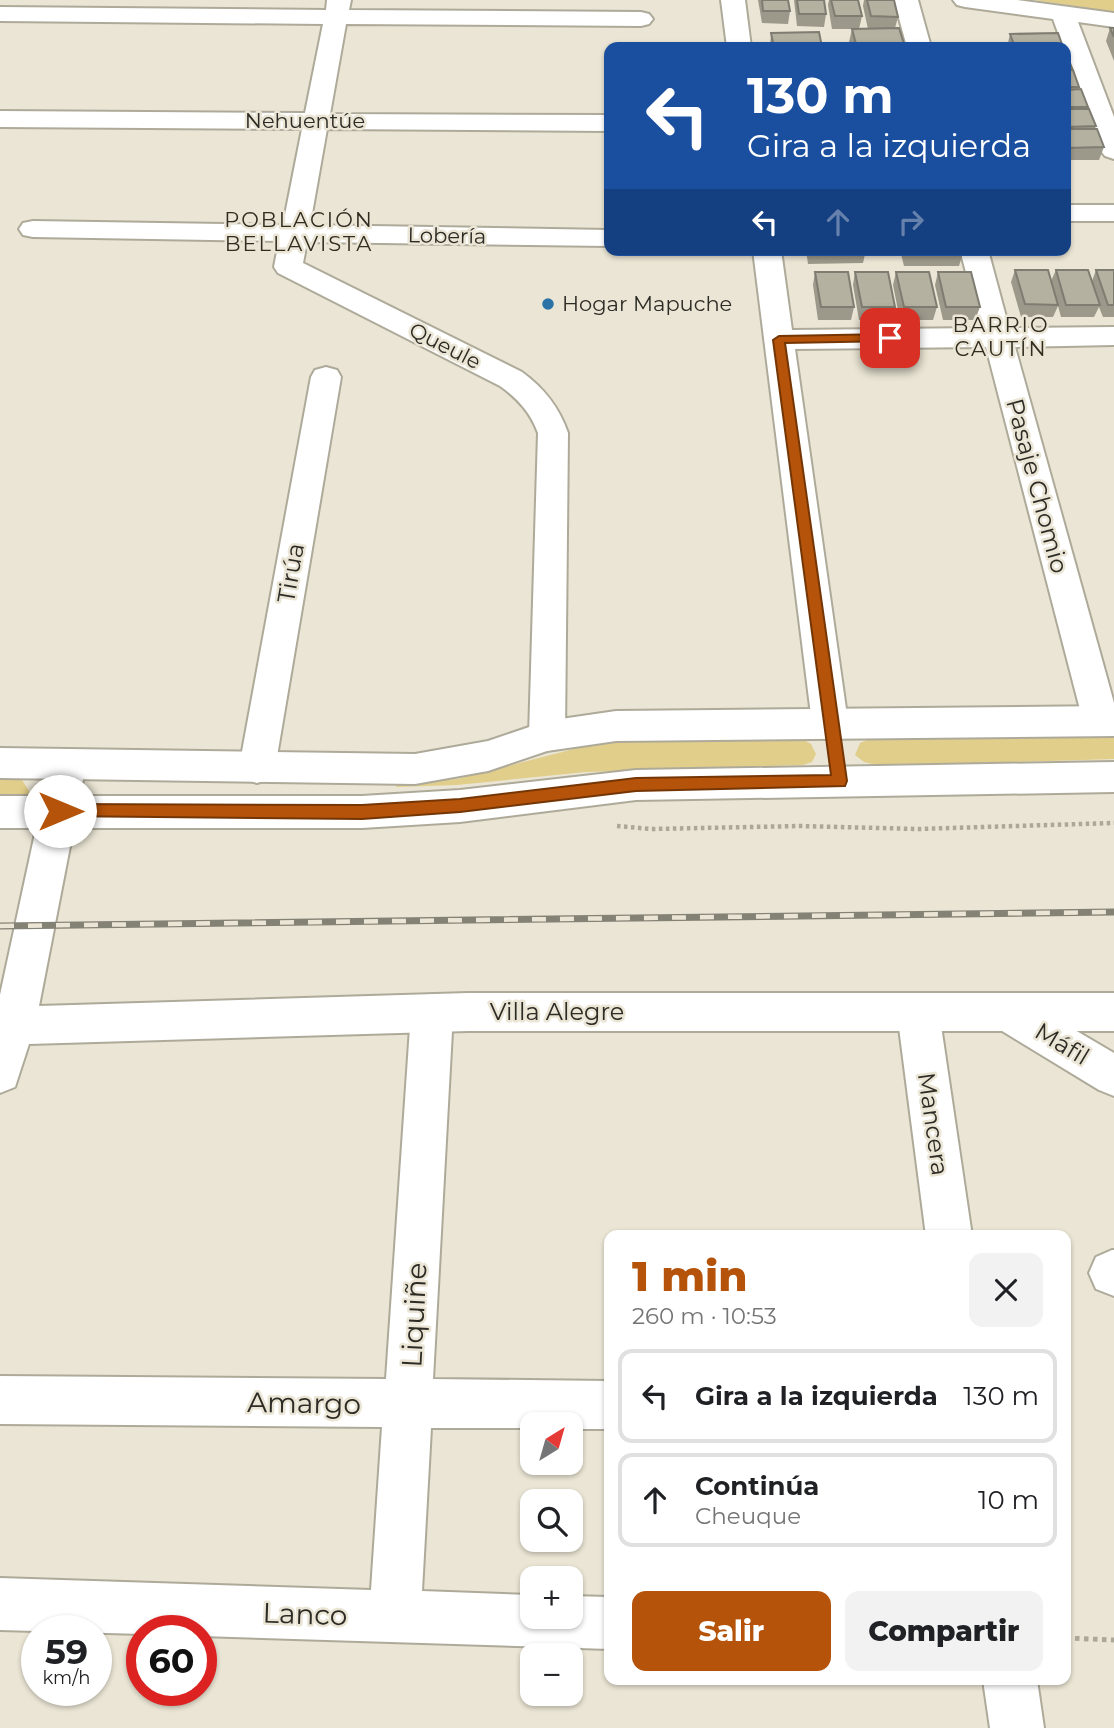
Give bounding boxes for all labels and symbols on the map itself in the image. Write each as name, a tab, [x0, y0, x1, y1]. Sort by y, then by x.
street label: Nehuentúe	[245, 108, 365, 133]
district label: POBLACIÓN BELLAVISTA	[224, 207, 374, 256]
street label: Lobería	[407, 222, 487, 249]
place label: Hogar Mapuche	[562, 291, 732, 316]
marker: Hogar Mapuche	[540, 296, 556, 312]
pin	[860, 308, 920, 368]
district label: BARRIO CAUTÍN	[952, 312, 1050, 361]
street label: Queule	[405, 317, 485, 374]
street label: Pasaje Chomio	[1000, 395, 1075, 576]
street label: Tirúa	[271, 541, 310, 605]
position arrow	[23, 774, 97, 848]
street label: Villa Alegre	[490, 997, 624, 1026]
street label: Máfil	[1030, 1016, 1095, 1071]
street label: Mancera	[912, 1070, 955, 1177]
street label: Liquiñe	[394, 1262, 434, 1368]
street label: Amargo	[247, 1385, 361, 1421]
north arrow	[520, 1412, 583, 1475]
street label: Lanco	[262, 1596, 348, 1632]
speed limit sign: 60	[126, 1615, 217, 1706]

